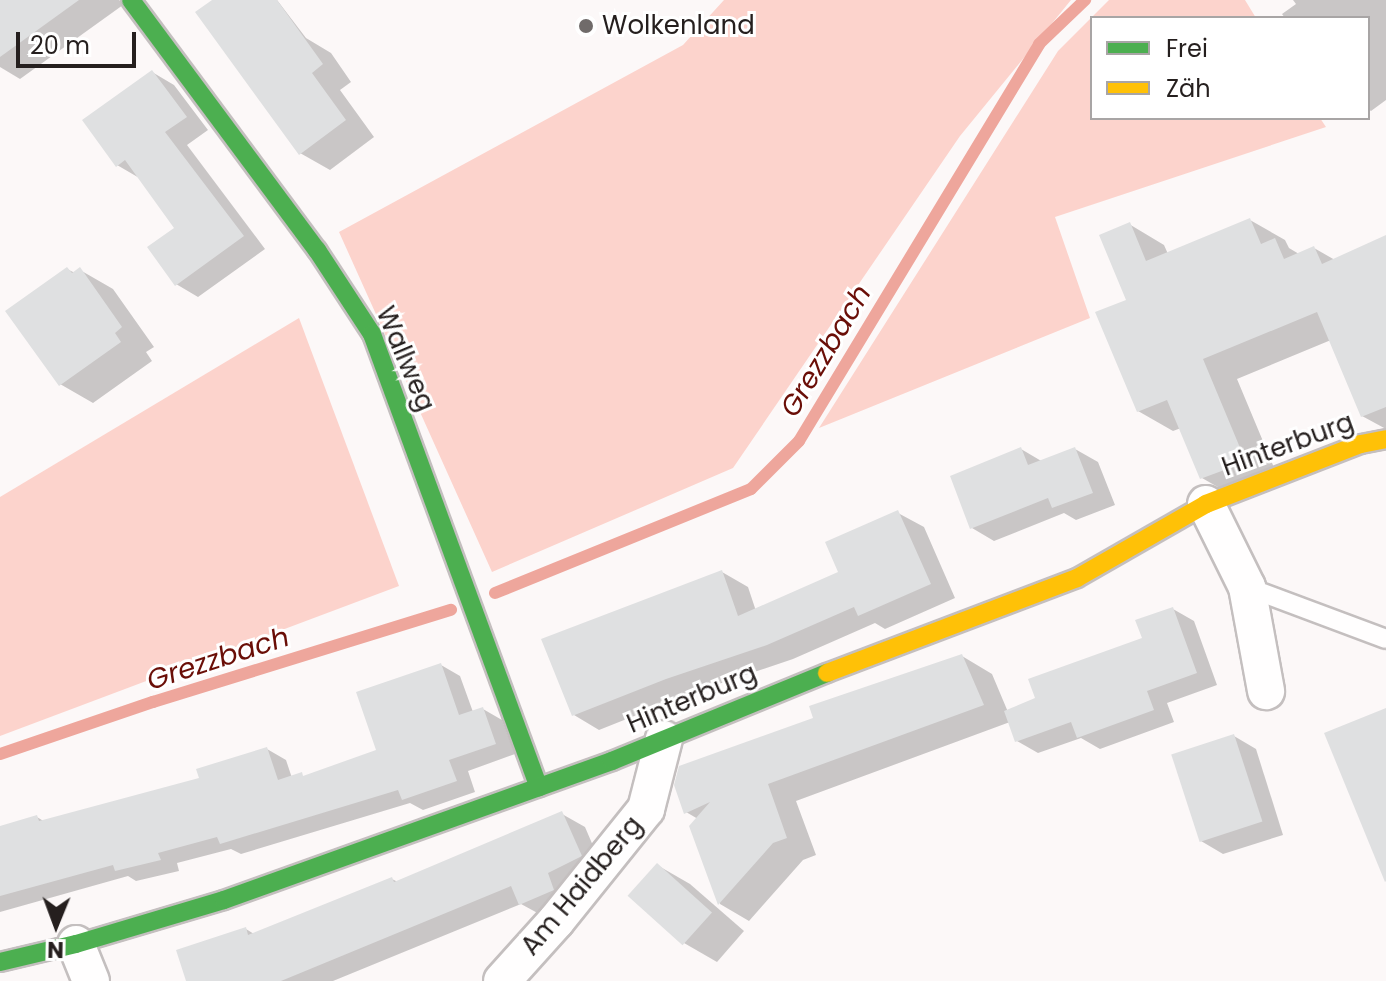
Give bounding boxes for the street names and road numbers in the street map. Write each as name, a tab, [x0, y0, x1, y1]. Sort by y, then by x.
street label: Wallweg	[369, 302, 441, 416]
street label: Hinterburg	[1218, 407, 1358, 483]
street label: Hinterburg	[622, 658, 762, 740]
street label: Am Haidberg	[515, 810, 649, 962]

